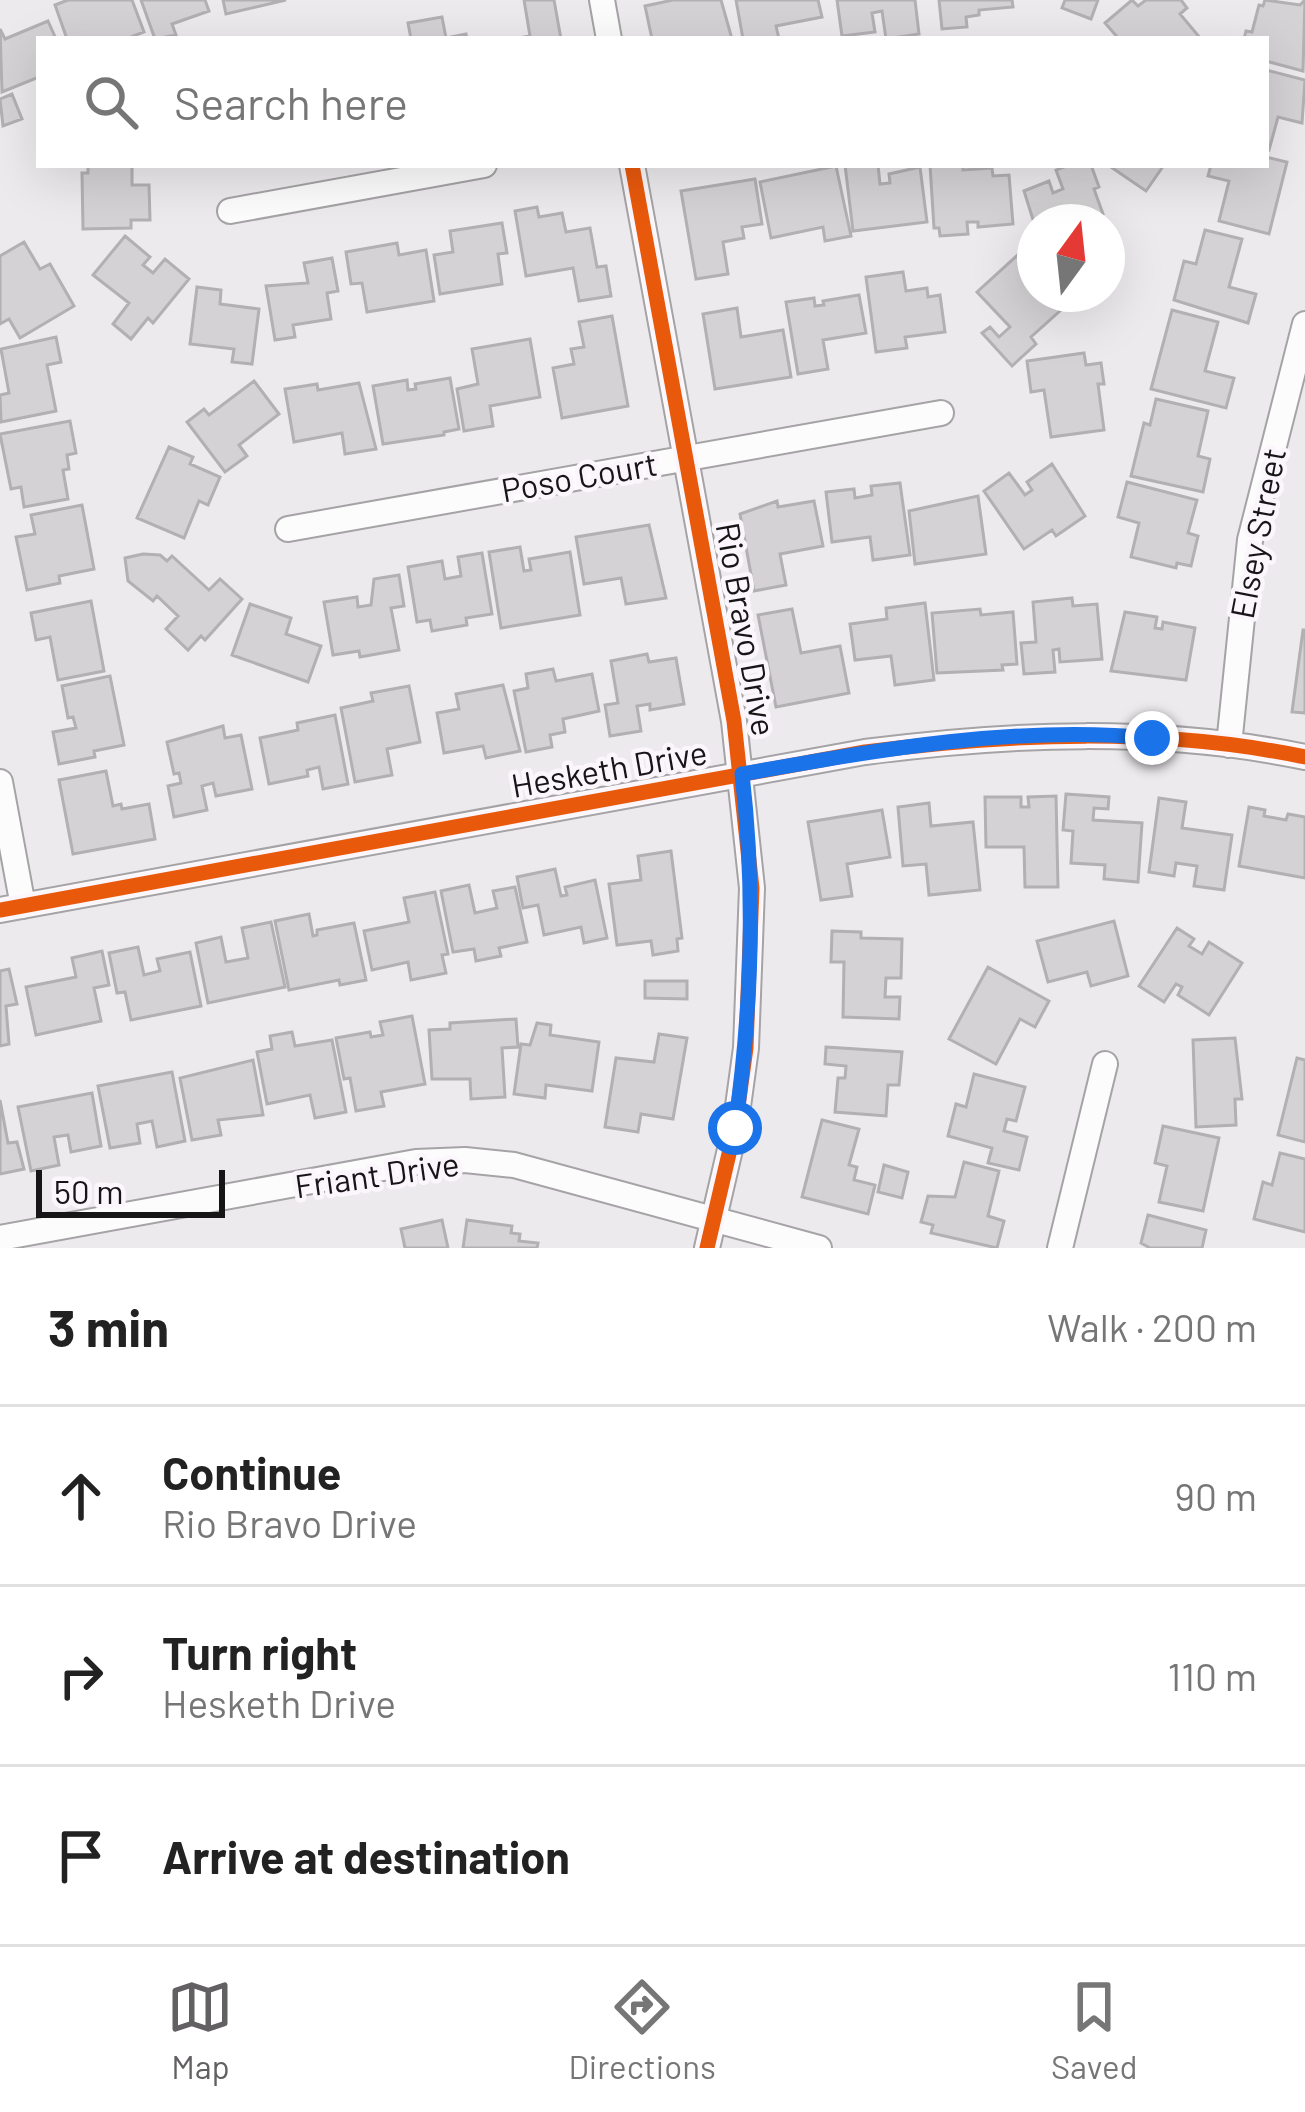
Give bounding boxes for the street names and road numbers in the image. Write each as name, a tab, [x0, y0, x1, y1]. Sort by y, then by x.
street label: Poso Court	[498, 443, 660, 509]
street label: Elsey Street	[1221, 445, 1293, 621]
street label: Rio Bravo Drive	[709, 519, 785, 739]
street label: Hesketh Drive	[508, 731, 710, 805]
street label: Friant Drive	[292, 1143, 462, 1205]

